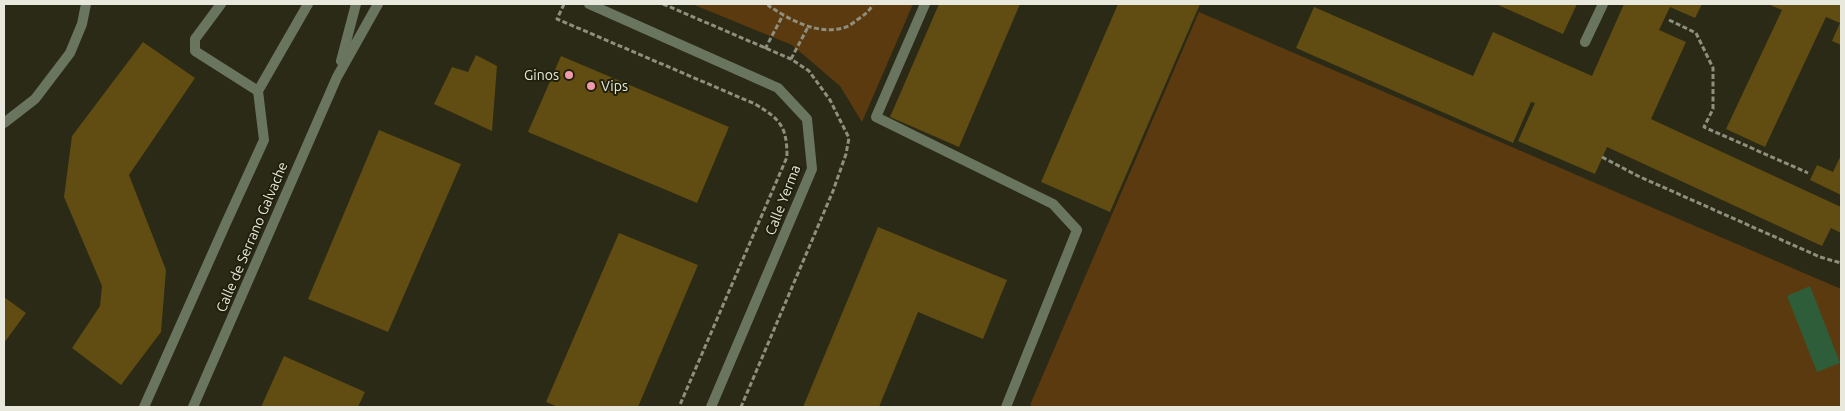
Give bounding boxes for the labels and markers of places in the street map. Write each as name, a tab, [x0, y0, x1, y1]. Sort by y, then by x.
place label: Ginos	[524, 67, 559, 83]
marker: Ginos	[563, 69, 575, 81]
place label: Vips	[601, 78, 628, 94]
marker: Vips	[585, 80, 597, 92]

